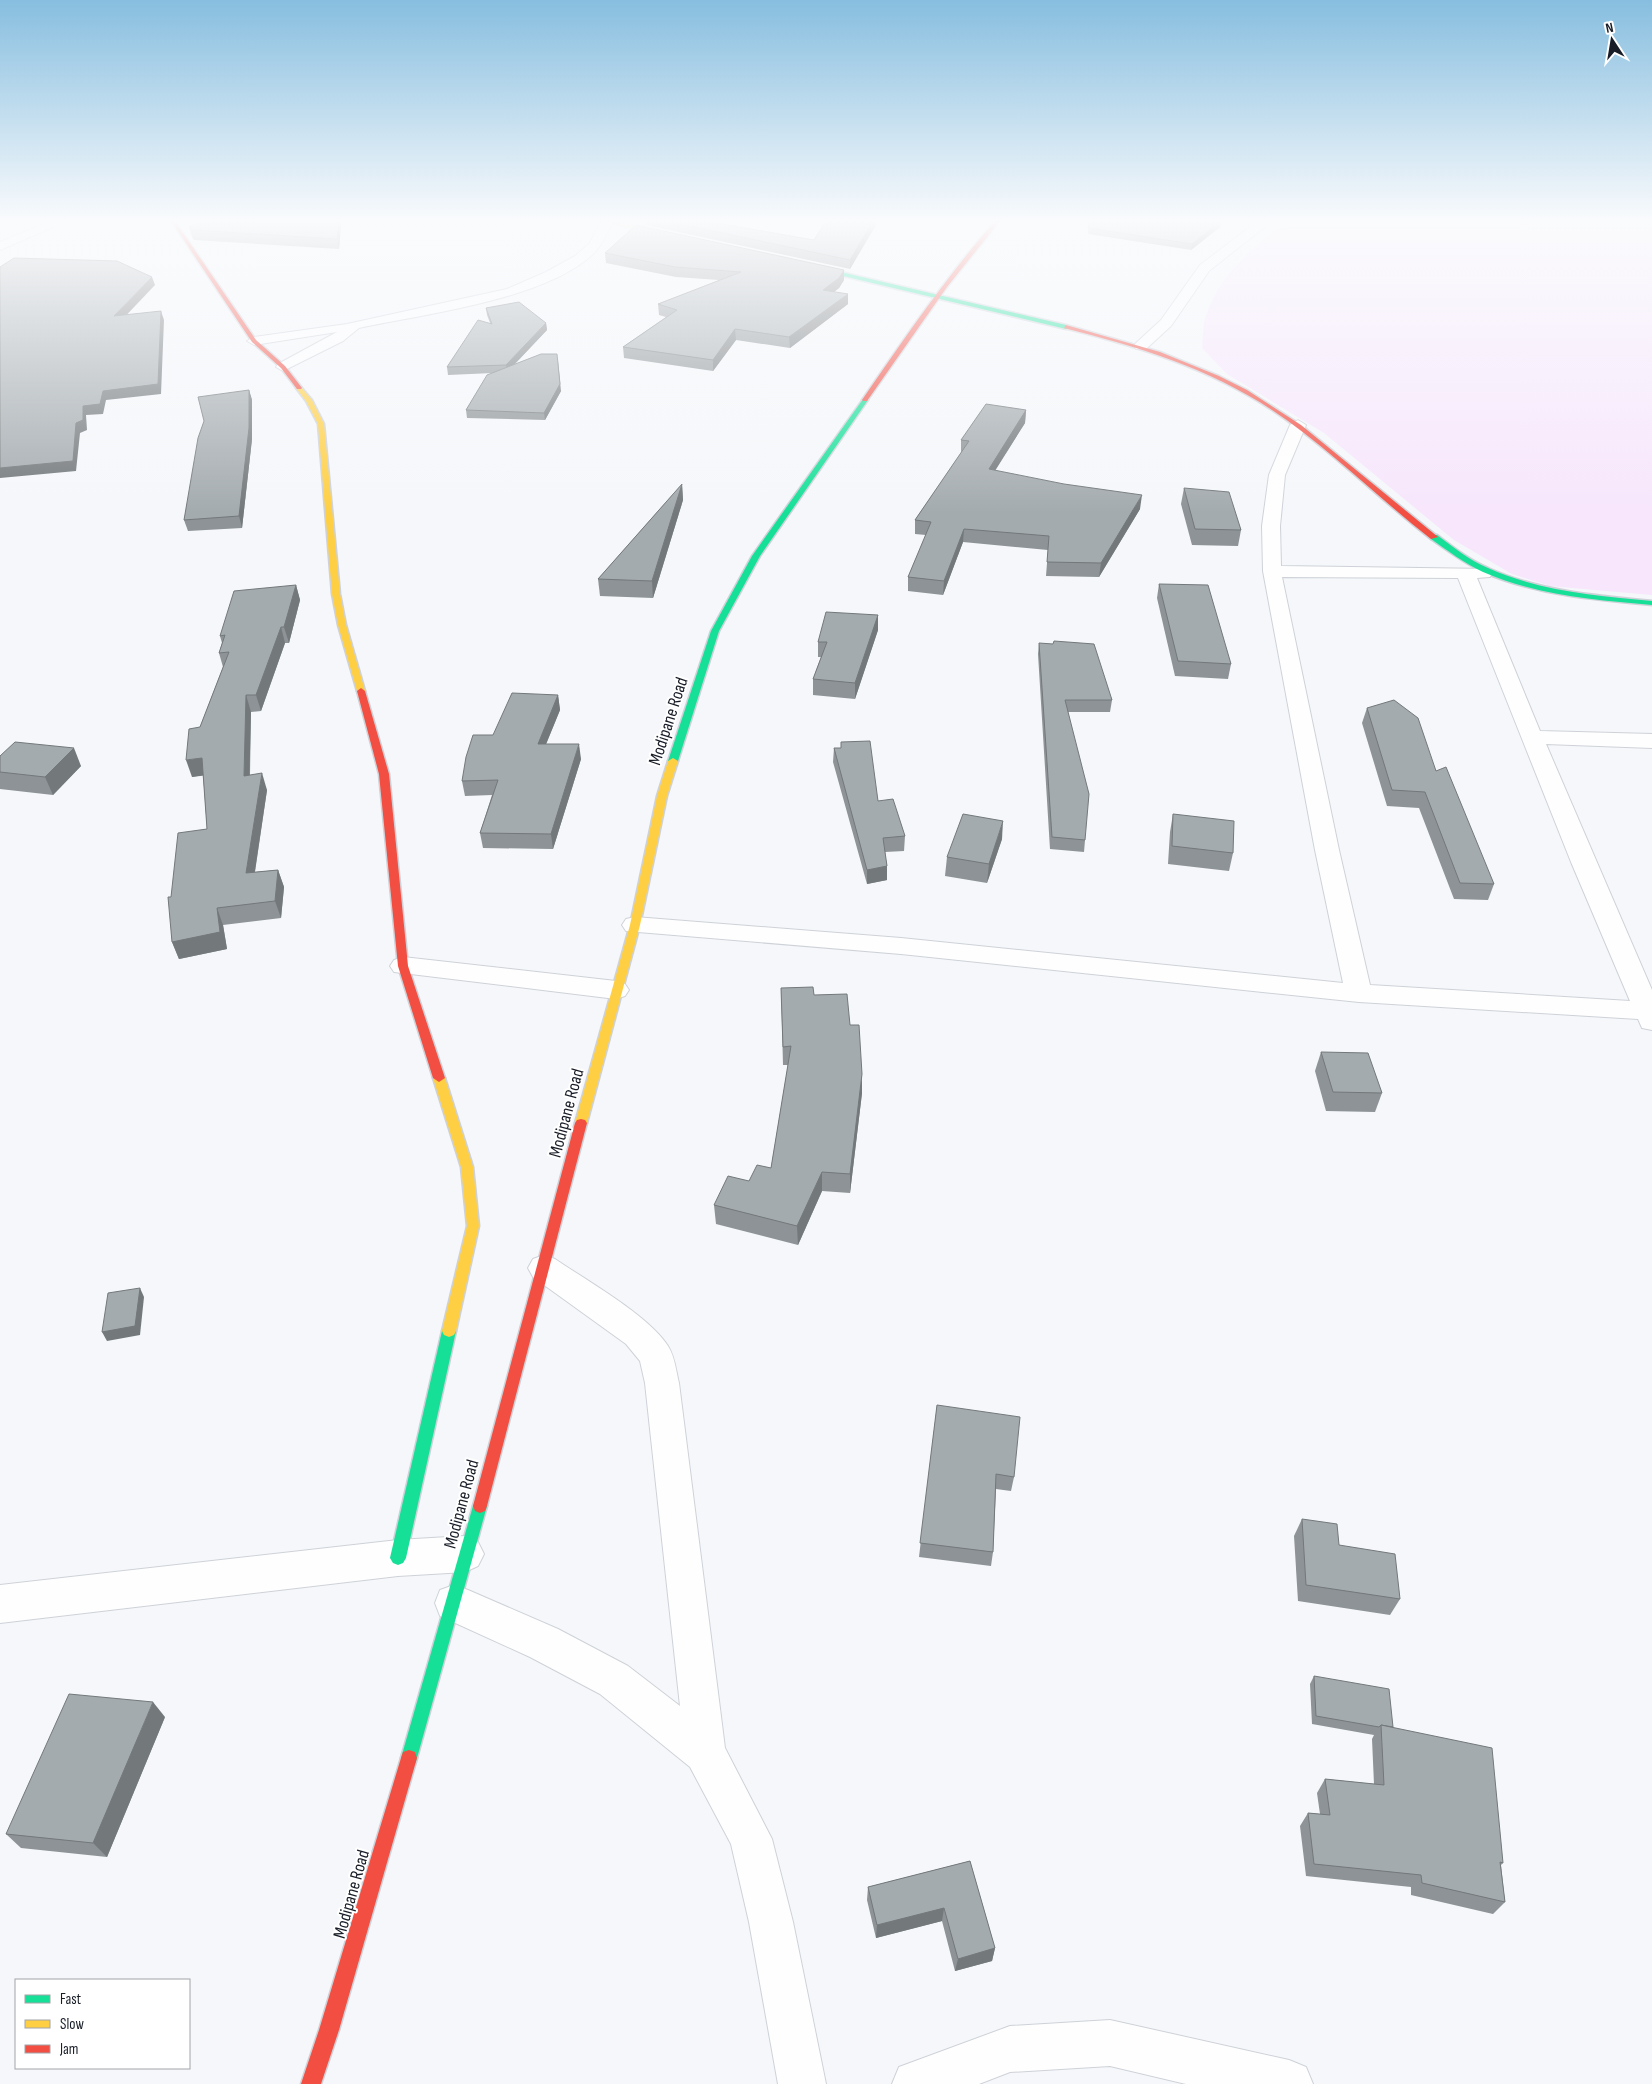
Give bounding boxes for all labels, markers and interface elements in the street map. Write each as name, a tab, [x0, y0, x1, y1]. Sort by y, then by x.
north arrow	[1587, 15, 1637, 65]
text: N	[1604, 19, 1615, 37]
street label: Modipane Road	[644, 675, 693, 768]
street label: Modipane Road	[545, 1066, 588, 1160]
street label: Modipane Road	[440, 1457, 483, 1551]
street label: Modipane Road	[329, 1847, 374, 1941]
legend	[15, 1979, 190, 2069]
text: Fast	[60, 1990, 82, 2009]
text: Slow	[60, 2015, 84, 2034]
text: Jam	[59, 2040, 78, 2059]

